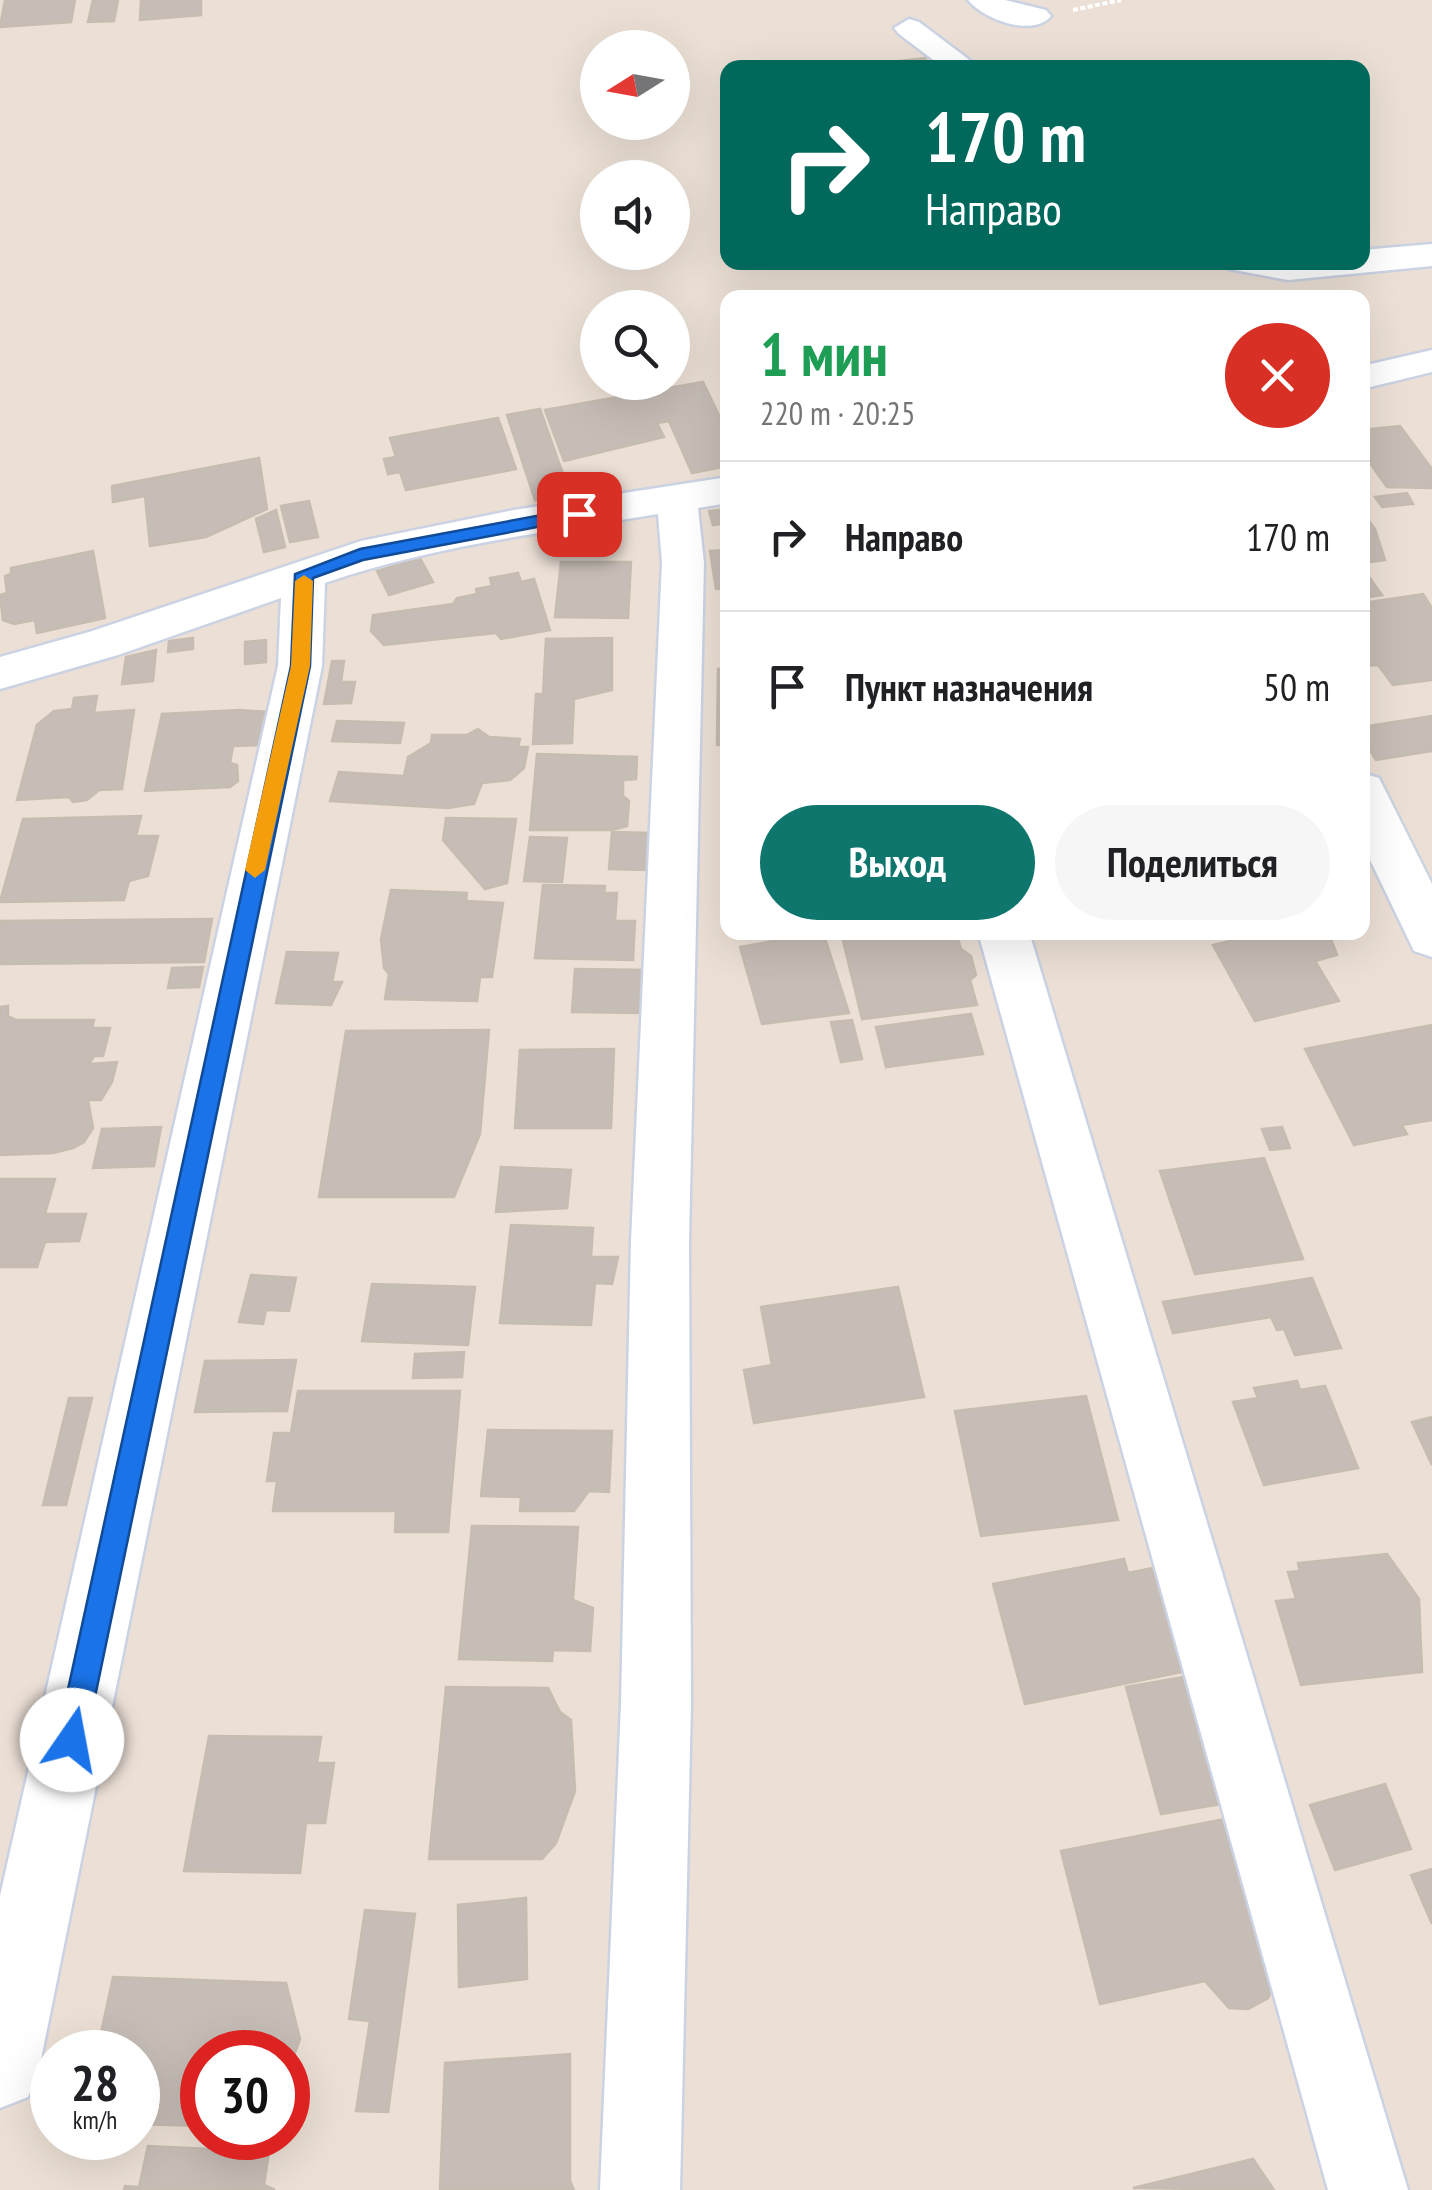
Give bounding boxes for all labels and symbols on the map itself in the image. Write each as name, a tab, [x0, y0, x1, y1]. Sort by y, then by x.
north arrow	[580, 30, 690, 140]
pin	[537, 472, 622, 557]
position arrow	[20, 1688, 124, 1792]
speed limit sign: 30	[180, 2030, 310, 2160]

